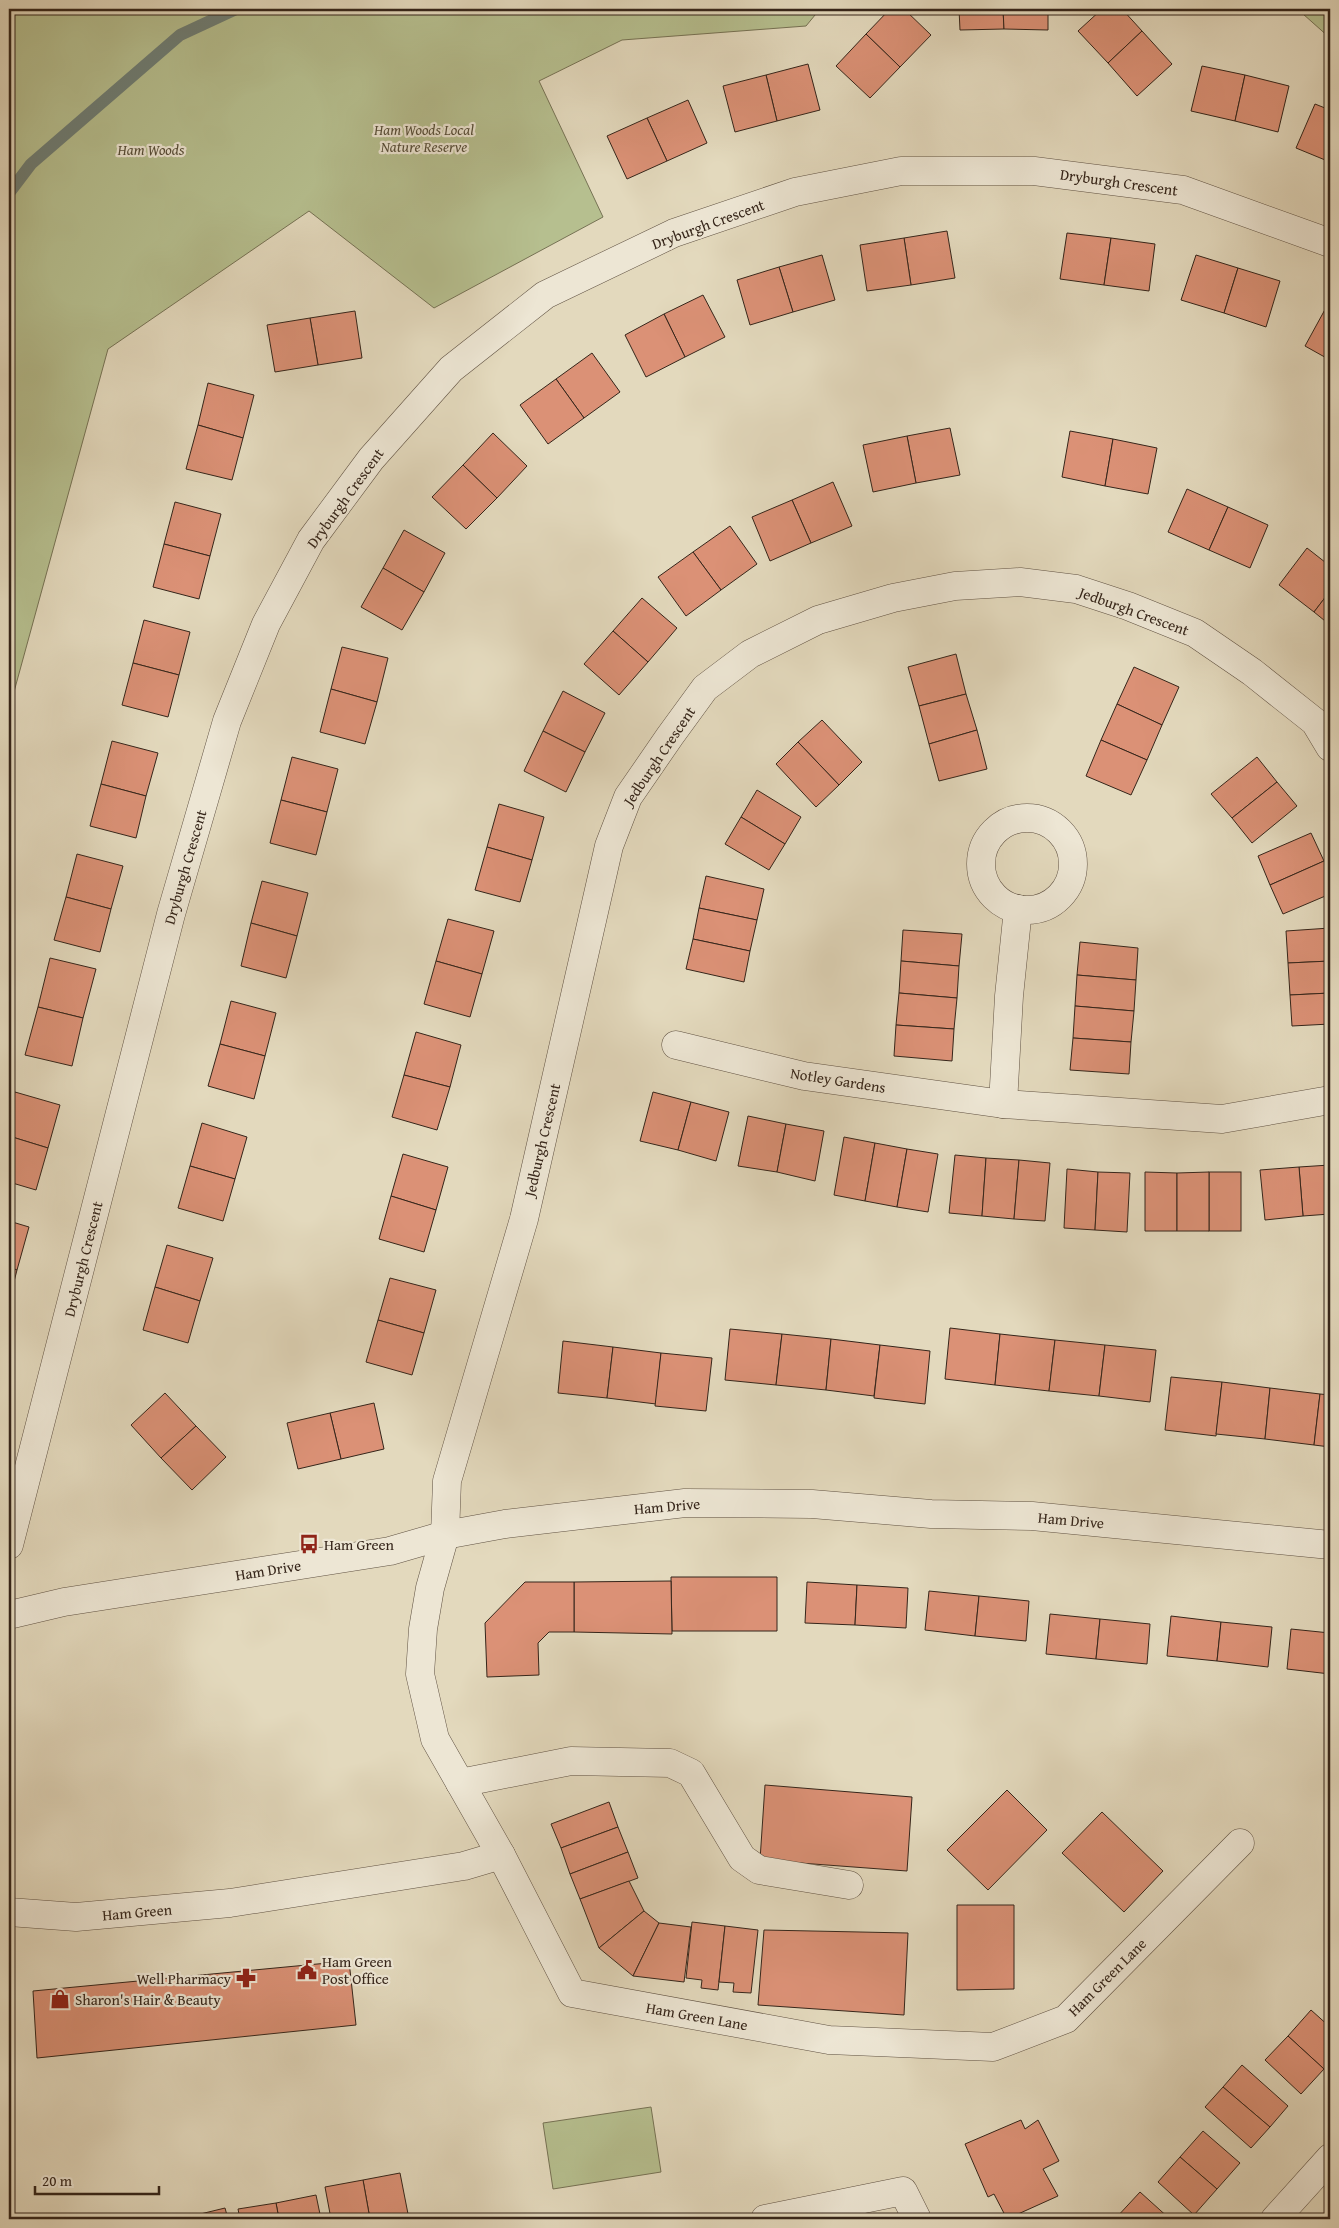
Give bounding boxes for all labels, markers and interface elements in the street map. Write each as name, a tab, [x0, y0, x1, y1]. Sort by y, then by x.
park label: Ham Woods Local Nature Reserve	[373, 119, 474, 157]
park label: Ham Woods	[117, 139, 185, 160]
street label: Dryburgh Crescent	[1059, 163, 1180, 201]
street label: Dryburgh Crescent	[649, 194, 768, 254]
street label: Dryburgh Crescent	[302, 443, 389, 552]
street label: Jedburgh Crescent	[1074, 581, 1193, 641]
street label: Jedburgh Crescent	[617, 702, 700, 811]
street label: Dryburgh Crescent	[159, 806, 212, 927]
street label: Notley Gardens	[789, 1062, 887, 1098]
street label: Jedburgh Crescent	[518, 1081, 565, 1201]
street label: Dryburgh Crescent	[58, 1198, 108, 1319]
street label: Ham Drive	[633, 1493, 701, 1519]
street label: Ham Drive	[1037, 1507, 1105, 1533]
bus stop icon: Ham Green	[298, 1533, 320, 1555]
place label: Ham Green	[324, 1534, 394, 1555]
street label: Ham Drive	[234, 1554, 302, 1586]
street label: Ham Green	[101, 1898, 173, 1926]
street label: Ham Green Lane	[1063, 1933, 1151, 2021]
place label: Ham Green Post Office	[322, 1951, 392, 1989]
public building icon: Ham Green Post Office	[296, 1959, 318, 1981]
pharmacy icon: Well Pharmacy	[235, 1967, 257, 1989]
place label: Well Pharmacy	[137, 1968, 232, 1989]
shop icon: Sharon's Hair & Beauty	[49, 1988, 71, 2010]
place label: Sharon's Hair & Beauty	[75, 1989, 221, 2010]
street label: Ham Green Lane	[644, 1997, 750, 2035]
scale bar	[35, 2163, 159, 2195]
text: 20 m	[42, 2170, 73, 2191]

